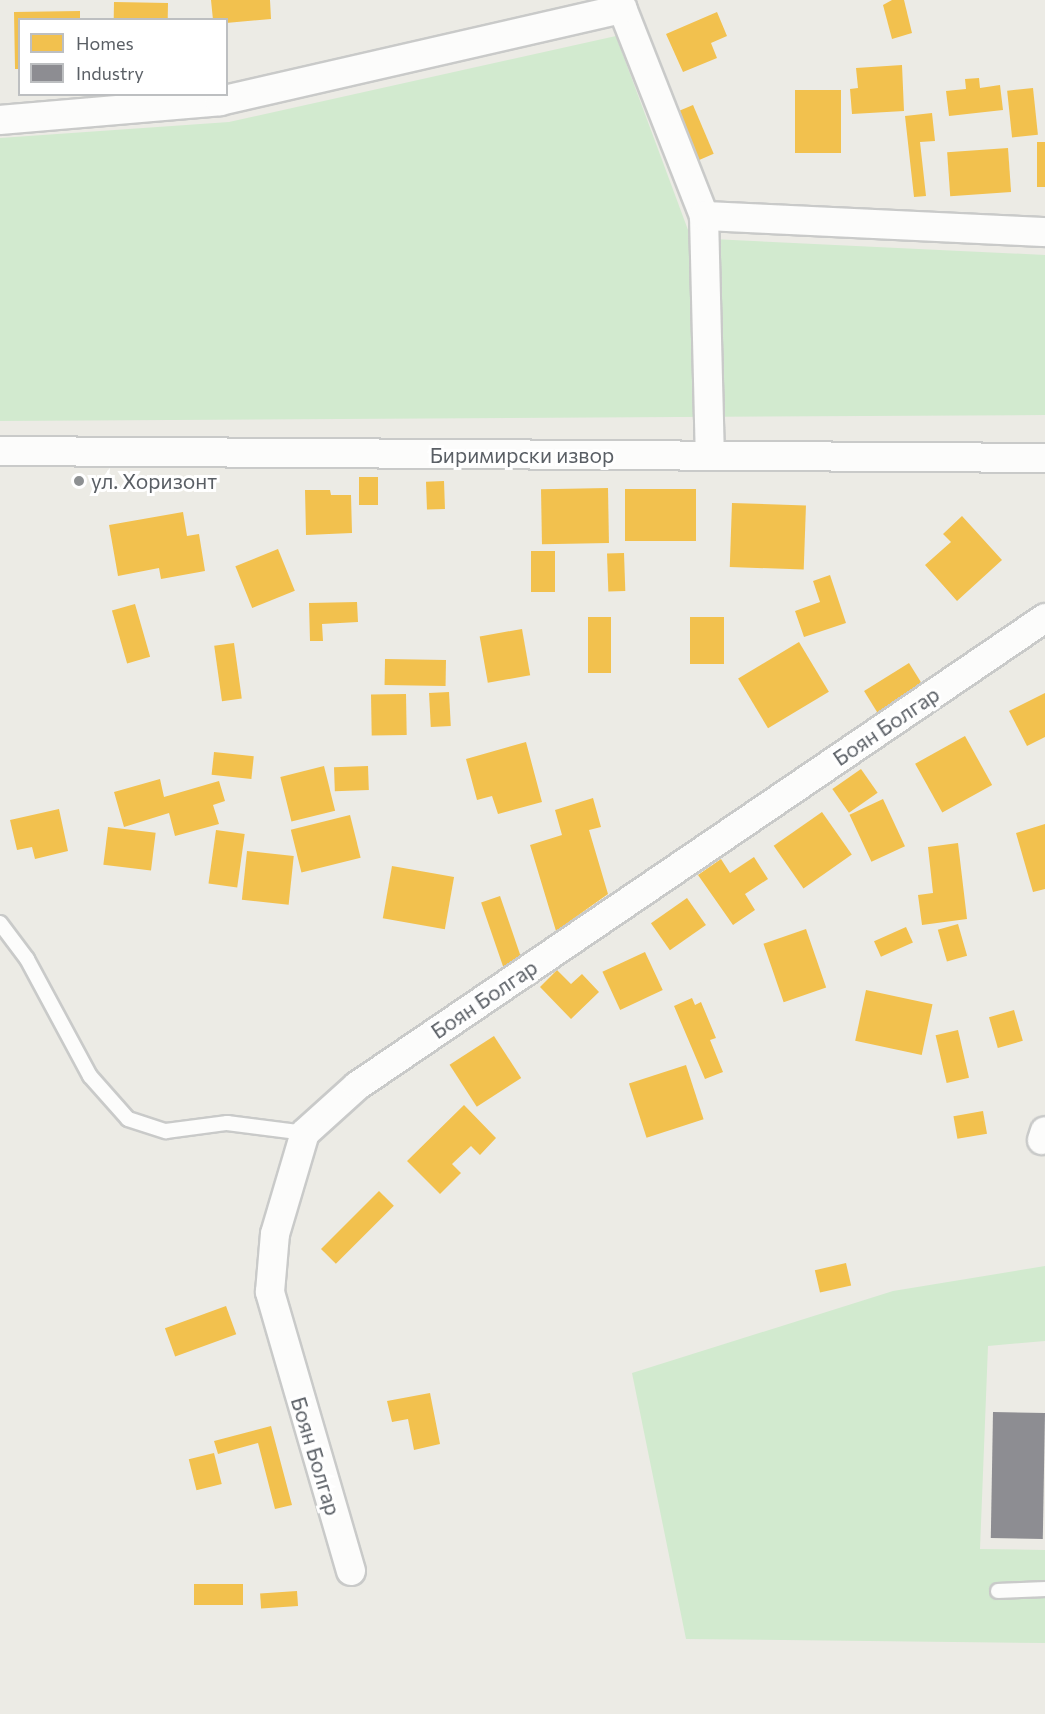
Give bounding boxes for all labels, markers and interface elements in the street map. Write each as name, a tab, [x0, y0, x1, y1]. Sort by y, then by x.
legend	[18, 18, 228, 96]
text: Homes	[76, 32, 134, 54]
text: Industry	[76, 62, 144, 84]
street label: Биримирски извор	[430, 442, 614, 468]
place label: ул. Хоризонт	[91, 468, 217, 494]
marker: ул. Хоризонт	[72, 474, 86, 488]
street label: Боян Болгар	[828, 681, 944, 771]
street label: Боян Болгар	[426, 954, 542, 1044]
street label: Боян Болгар	[286, 1394, 346, 1518]

